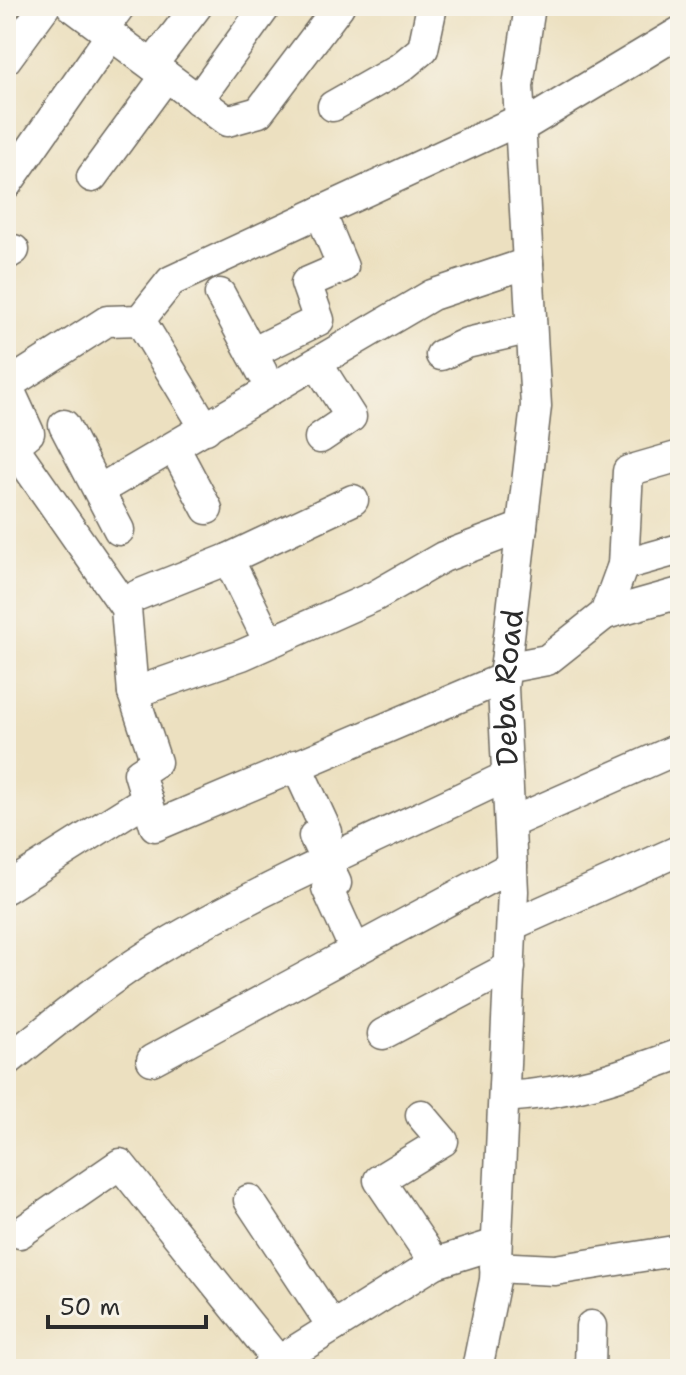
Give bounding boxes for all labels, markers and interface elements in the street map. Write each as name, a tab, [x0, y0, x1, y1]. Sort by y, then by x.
street label: Deba Road	[482, 607, 533, 767]
scale bar	[48, 1279, 206, 1329]
text: 50 m	[60, 1291, 120, 1323]

